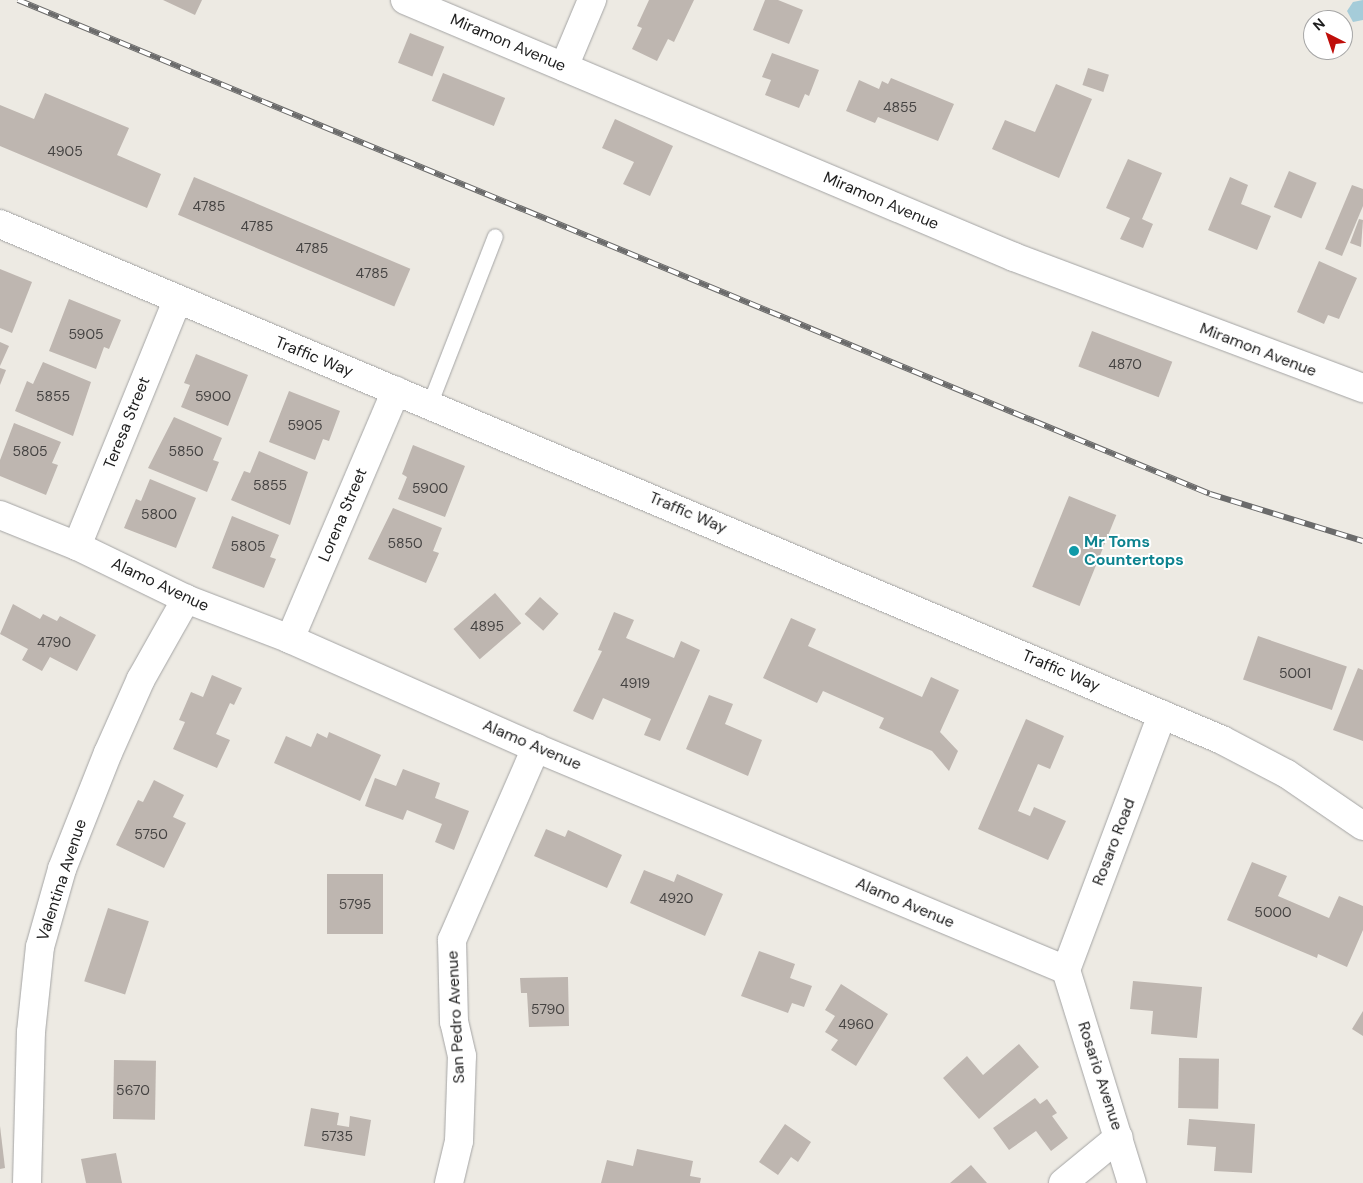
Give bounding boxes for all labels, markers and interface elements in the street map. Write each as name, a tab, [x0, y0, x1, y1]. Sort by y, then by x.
street label: Miramon Avenue	[447, 10, 569, 76]
north arrow	[1303, 10, 1353, 60]
text: N	[1309, 14, 1329, 35]
house number: 4855	[883, 99, 917, 115]
house number: 4905	[47, 143, 83, 159]
street label: Miramon Avenue	[820, 168, 942, 234]
house number: 4785	[193, 198, 225, 214]
house number: 4785	[241, 218, 273, 234]
house number: 4785	[296, 240, 328, 256]
house number: 4785	[356, 265, 388, 281]
street label: Miramon Avenue	[1197, 319, 1319, 381]
house number: 5905	[68, 326, 104, 342]
street label: Traffic Way	[272, 333, 356, 381]
house number: 4870	[1108, 356, 1142, 372]
street label: Teresa Street	[100, 374, 154, 472]
house number: 5855	[36, 388, 70, 404]
house number: 5900	[195, 388, 231, 404]
house number: 5905	[287, 417, 323, 433]
house number: 5805	[12, 443, 48, 459]
house number: 5850	[168, 443, 204, 459]
street label: Lorena Street	[315, 465, 371, 565]
house number: 5855	[253, 477, 287, 493]
house number: 5900	[412, 480, 448, 496]
street label: Traffic Way	[646, 488, 730, 538]
house number: 5800	[141, 506, 177, 522]
place label: Mr Toms Countertops	[1084, 532, 1184, 570]
house number: 5850	[387, 535, 423, 551]
house number: 5805	[230, 538, 266, 554]
marker: Mr Toms Countertops	[1068, 545, 1080, 557]
street label: Alamo Avenue	[108, 554, 212, 616]
house number: 4895	[470, 618, 504, 634]
house number: 4790	[37, 634, 71, 650]
street label: Traffic Way	[1019, 646, 1103, 696]
house number: 5001	[1279, 665, 1311, 681]
house number: 4919	[620, 675, 650, 691]
street label: Alamo Avenue	[480, 716, 584, 774]
street label: Rosaro Road	[1089, 796, 1139, 888]
street label: Valentina Avenue	[33, 817, 91, 943]
house number: 5750	[134, 826, 168, 842]
street label: Alamo Avenue	[853, 874, 957, 932]
house number: 4920	[659, 890, 693, 906]
house number: 5795	[339, 896, 371, 912]
house number: 5000	[1254, 904, 1292, 920]
street label: San Pedro Avenue	[443, 950, 469, 1084]
house number: 5790	[531, 1001, 565, 1017]
house number: 4960	[838, 1016, 874, 1032]
street label: Rosario Avenue	[1073, 1019, 1127, 1133]
house number: 5670	[116, 1082, 150, 1098]
house number: 5735	[321, 1128, 353, 1144]

